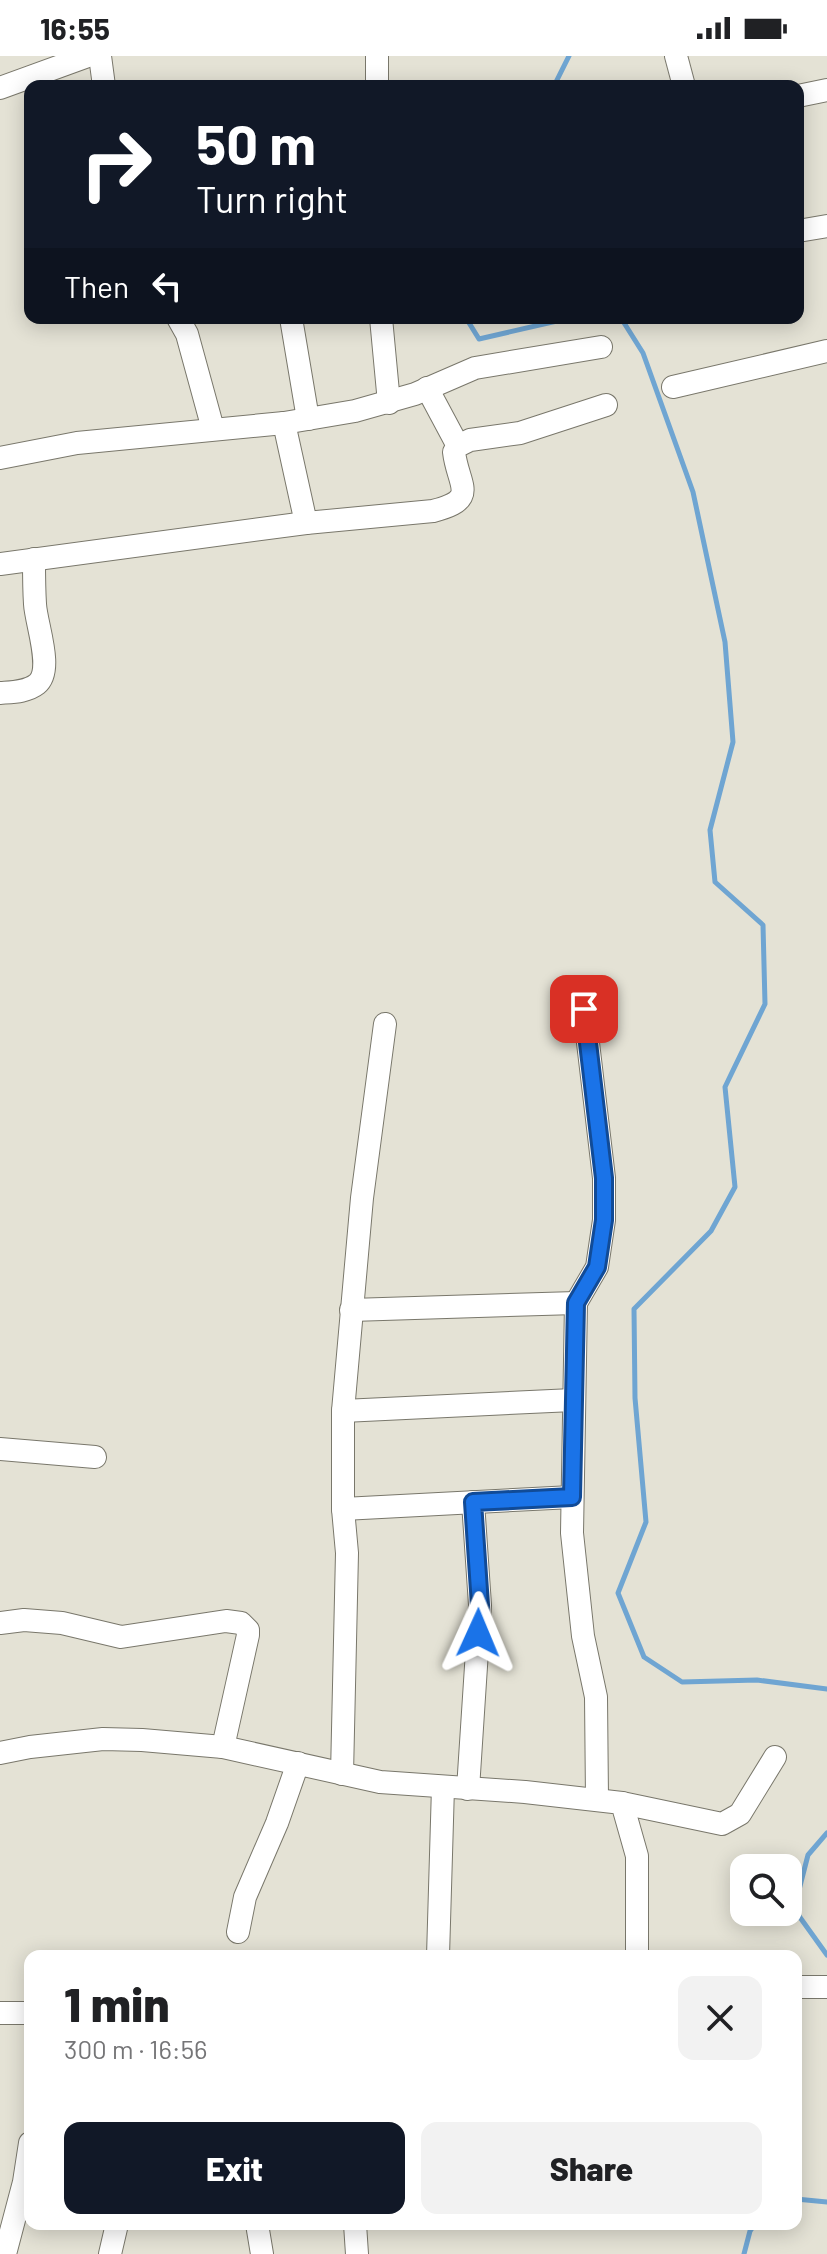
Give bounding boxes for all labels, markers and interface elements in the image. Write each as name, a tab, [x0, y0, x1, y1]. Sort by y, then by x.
text: 16:55	[40, 10, 110, 46]
text: 50 m	[196, 109, 316, 176]
icon: right	[64, 112, 168, 216]
text: Turn right	[196, 177, 348, 220]
icon: left	[145, 264, 189, 308]
text: Then	[64, 268, 129, 304]
pin	[550, 975, 618, 1043]
icon: arrive	[562, 987, 606, 1031]
position arrow	[436, 1591, 520, 1675]
map controls	[730, 1854, 802, 1926]
button: search	[730, 1854, 802, 1926]
text: 1 min	[64, 1974, 170, 2032]
button: close	[678, 1976, 762, 2060]
text: 300 m · 16:56	[64, 2033, 207, 2064]
button: Exit	[64, 2122, 405, 2214]
button: Share	[421, 2122, 762, 2214]

